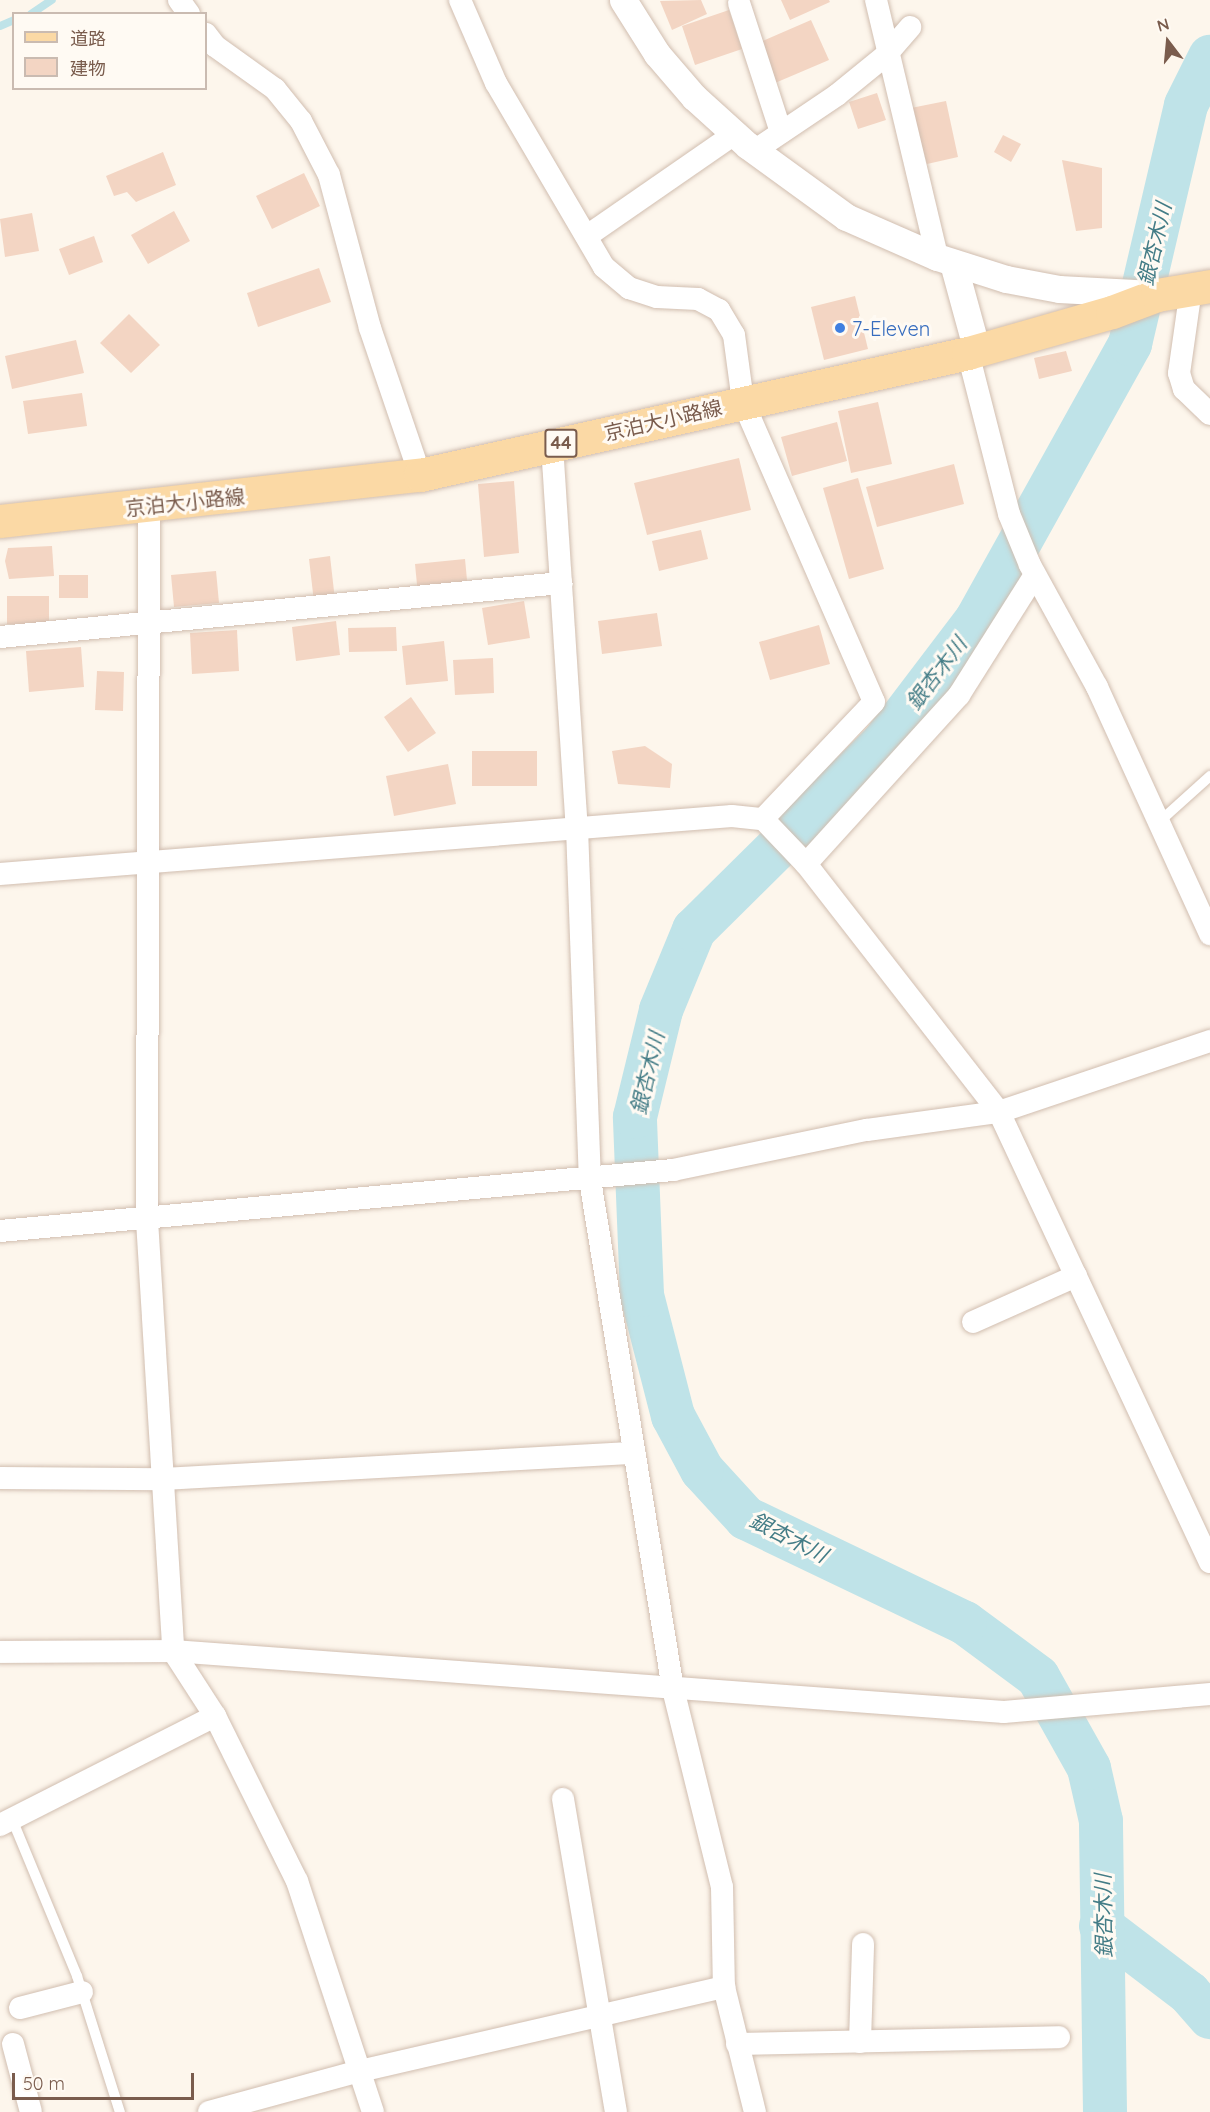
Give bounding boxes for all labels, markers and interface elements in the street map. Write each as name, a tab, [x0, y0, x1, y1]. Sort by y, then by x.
legend	[12, 12, 207, 90]
north arrow	[1138, 12, 1198, 72]
text: N	[1155, 13, 1171, 36]
text: 道路	[70, 27, 106, 50]
text: 建物	[70, 57, 106, 80]
water label: 銀杏木川	[1132, 200, 1176, 288]
place label: 7-Eleven	[852, 316, 930, 340]
marker: 7-Eleven	[833, 321, 847, 335]
street label: 京泊大小路線	[602, 395, 724, 445]
road number: 44	[543, 428, 579, 458]
street label: 京泊大小路線	[124, 484, 246, 520]
water label: 銀杏木川	[901, 632, 971, 714]
water label: 銀杏木川	[625, 1029, 669, 1117]
water label: 銀杏木川	[746, 1507, 832, 1567]
water label: 銀杏木川	[1090, 1874, 1116, 1958]
scale bar	[15, 2061, 196, 2099]
text: 50 m	[23, 2072, 65, 2095]

